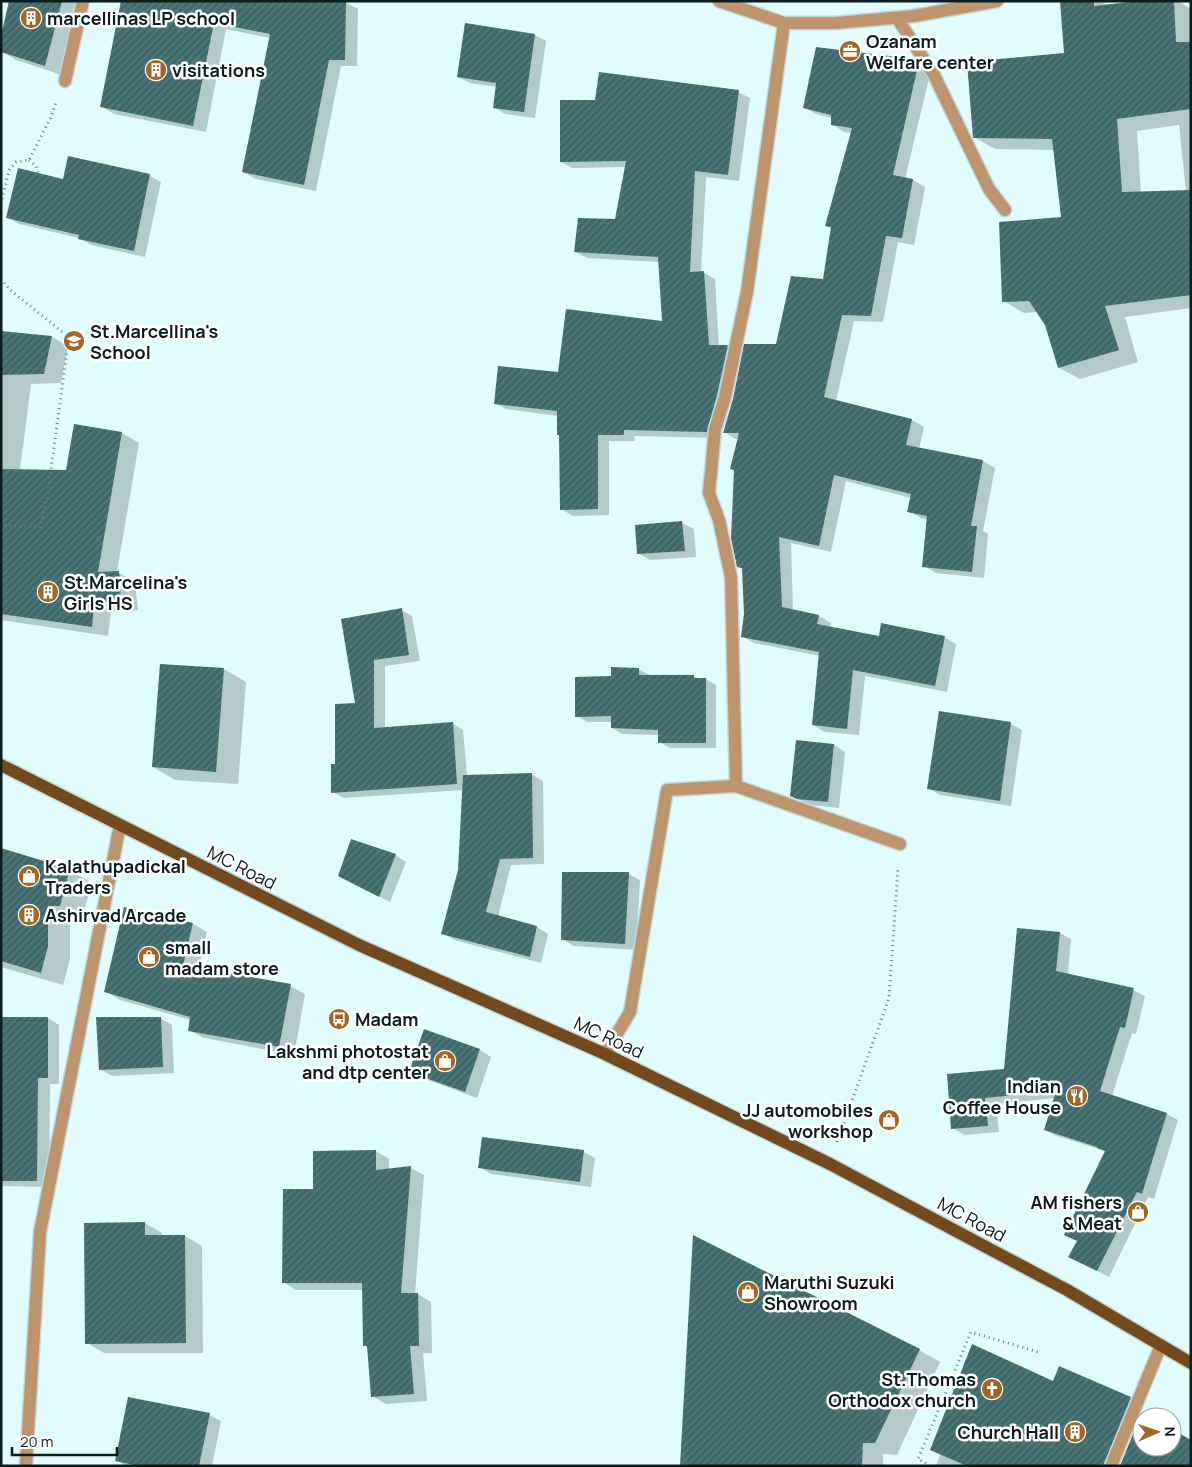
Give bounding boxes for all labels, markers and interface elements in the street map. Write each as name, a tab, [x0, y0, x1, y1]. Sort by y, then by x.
building icon: marcellinas LP school	[19, 6, 43, 30]
place label: marcellinas LP school	[47, 6, 235, 30]
place label: Ozanam Welfare center	[866, 29, 994, 74]
office icon: Ozanam Welfare center	[838, 39, 862, 63]
building icon: visitations	[144, 58, 168, 82]
place label: visitations	[172, 58, 265, 82]
place label: St.Marcellina's School	[90, 319, 218, 364]
school or university icon: St.Marcellina's School	[62, 329, 86, 353]
place label: St.Marcelina's Girls HS	[64, 570, 187, 615]
building icon: St.Marcelina's Girls HS	[36, 580, 60, 604]
street label: MC Road	[203, 839, 281, 895]
place label: Kalathupadickal Traders	[45, 854, 186, 899]
shop icon: Kalathupadickal Traders	[17, 864, 41, 888]
building icon: Ashirvad Arcade	[17, 903, 41, 927]
place label: Ashirvad Arcade	[45, 903, 187, 927]
place label: small madam store	[165, 935, 279, 980]
shop icon: small madam store	[137, 945, 161, 969]
bus stop icon: Madam	[327, 1007, 351, 1031]
place label: Madam	[355, 1007, 418, 1031]
street label: MC Road	[570, 1010, 648, 1064]
place label: Lakshmi photostat and dtp center	[266, 1039, 429, 1084]
shop icon: Lakshmi photostat and dtp center	[433, 1049, 457, 1073]
place label: Indian Coffee House	[943, 1074, 1061, 1119]
restaurant icon: Indian Coffee House	[1065, 1084, 1089, 1108]
place label: JJ automobiles workshop	[742, 1098, 873, 1143]
shop icon: JJ automobiles workshop	[877, 1108, 901, 1132]
place label: AM fishers & Meat	[1030, 1190, 1122, 1235]
street label: MC Road	[934, 1191, 1010, 1247]
shop icon: AM fishers & Meat	[1126, 1200, 1150, 1224]
place label: Maruthi Suzuki Showroom	[764, 1270, 895, 1315]
shop icon: Maruthi Suzuki Showroom	[736, 1280, 760, 1304]
place label: St.Thomas Orthodox church	[828, 1367, 976, 1412]
church icon: St.Thomas Orthodox church	[980, 1377, 1004, 1401]
north arrow	[1132, 1407, 1182, 1457]
place label: Church Hall	[958, 1420, 1059, 1444]
building icon: Church Hall	[1063, 1420, 1087, 1444]
scale bar	[12, 1424, 118, 1456]
text: N	[1161, 1426, 1180, 1437]
text: 20 m	[20, 1431, 53, 1452]

